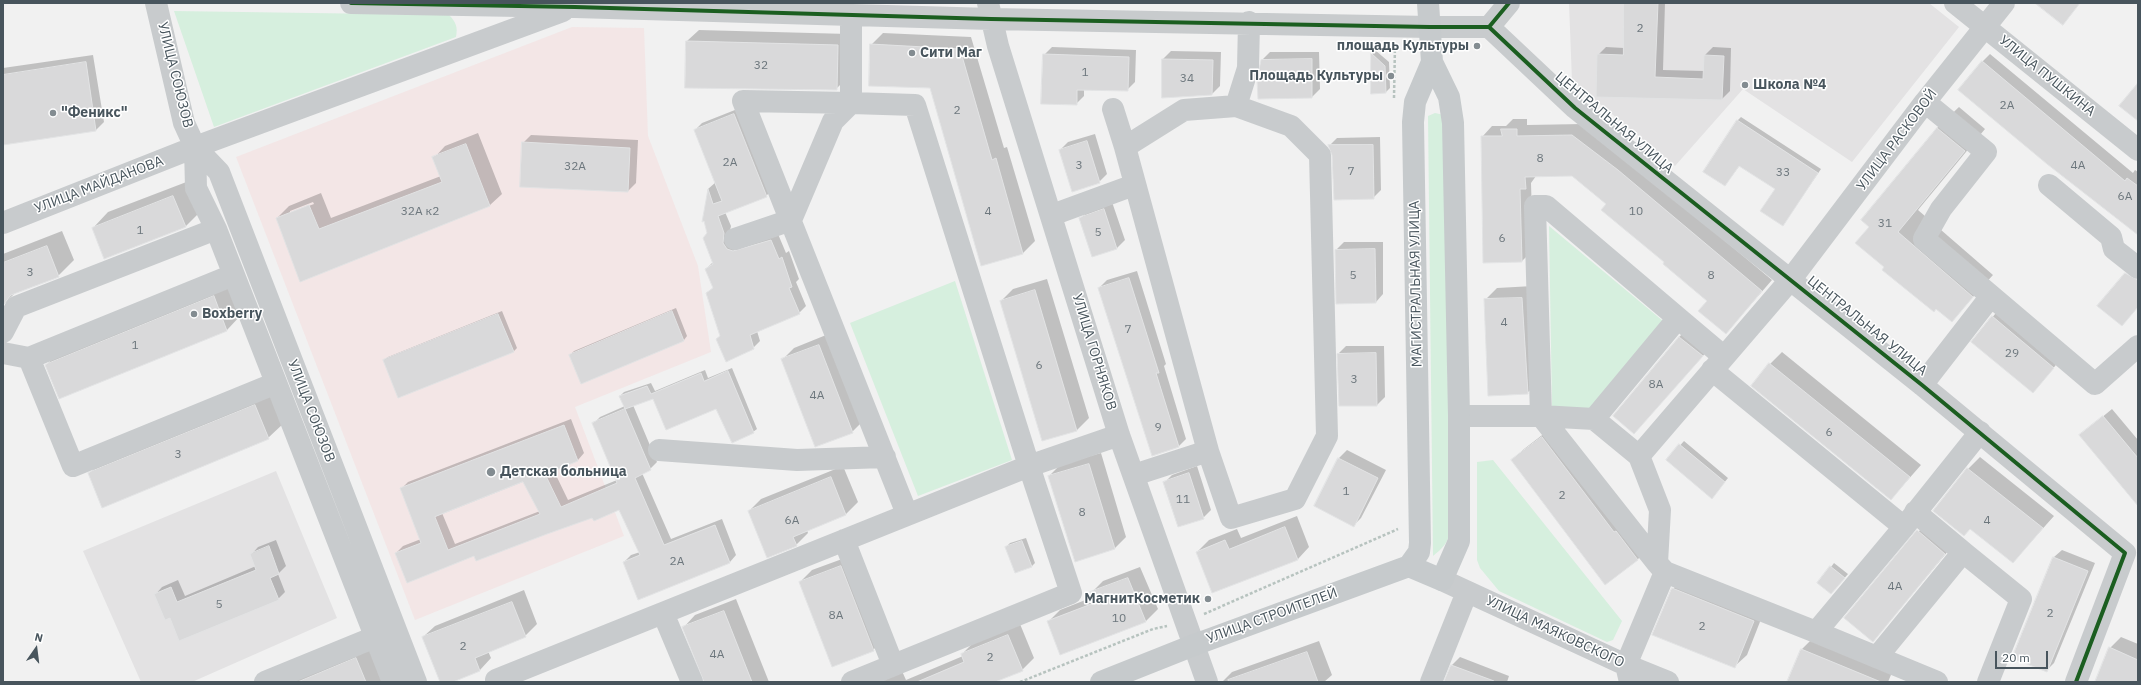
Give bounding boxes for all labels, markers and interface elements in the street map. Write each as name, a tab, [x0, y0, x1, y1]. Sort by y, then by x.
street label: УЛИЦА СОЮЗОВ	[154, 20, 196, 130]
house number: 2	[1636, 22, 1644, 36]
street label: УЛИЦА ПУШКИНА	[1995, 32, 2099, 120]
place label: площадь Культуры	[1337, 38, 1469, 54]
marker: площадь Культуры	[1472, 41, 1482, 51]
place label: Сити Маг	[920, 45, 982, 61]
marker: Сити Маг	[907, 48, 917, 58]
house number: 32	[754, 59, 768, 73]
house number: 1	[1081, 66, 1089, 80]
place label: Площадь Культуры	[1249, 68, 1383, 84]
street label: ЦЕНТРАЛЬНАЯ УЛИЦА	[1552, 69, 1676, 177]
marker: Площадь Культуры	[1386, 71, 1396, 81]
house number: 34	[1180, 72, 1194, 86]
place label: Школа №4	[1753, 77, 1826, 93]
marker: Школа №4	[1740, 80, 1750, 90]
street label: УЛИЦА РАСКОВОЙ	[1853, 86, 1941, 194]
house number: 2А	[2000, 99, 2014, 113]
house number: 2	[953, 104, 961, 118]
place label: "Феникс"	[61, 105, 128, 121]
marker: "Феникс"	[48, 108, 58, 118]
house number: 8	[1536, 152, 1544, 166]
street label: УЛИЦА МАЙДАНОВА	[32, 153, 166, 217]
house number: 2А	[723, 156, 737, 170]
house number: 3	[1075, 159, 1083, 173]
house number: 4А	[2071, 159, 2085, 173]
house number: 32А	[564, 160, 586, 174]
house number: 7	[1347, 165, 1355, 179]
house number: 33	[1776, 166, 1790, 180]
house number: 6А	[2118, 190, 2132, 204]
street label: МАГИСТРАЛЬНАЯ УЛИЦА	[1406, 201, 1426, 367]
house number: 32А к2	[401, 205, 439, 219]
house number: 4	[984, 205, 992, 219]
house number: 10	[1629, 205, 1643, 219]
house number: 31	[1878, 217, 1892, 231]
house number: 1	[136, 224, 144, 238]
house number: 5	[1094, 226, 1102, 240]
house number: 6	[1498, 232, 1506, 246]
house number: 3	[26, 266, 34, 280]
house number: 5	[1349, 269, 1357, 283]
house number: 8	[1707, 269, 1715, 283]
street label: ЦЕНТРАЛЬНАЯ УЛИЦА	[1804, 273, 1930, 379]
street label: УЛИЦА ГОРНЯКОВ	[1068, 292, 1120, 412]
place label: Boxberry	[202, 306, 262, 322]
marker: Boxberry	[189, 309, 199, 319]
house number: 4	[1500, 316, 1508, 330]
house number: 7	[1124, 323, 1132, 337]
house number: 1	[131, 339, 139, 353]
house number: 29	[2005, 347, 2019, 361]
street label: УЛИЦА СОЮЗОВ	[284, 357, 338, 465]
house number: 6	[1035, 359, 1043, 373]
house number: 3	[1350, 373, 1358, 387]
house number: 8А	[1649, 378, 1663, 392]
house number: 4А	[810, 389, 824, 403]
house number: 9	[1154, 421, 1162, 435]
house number: 6	[1825, 426, 1833, 440]
house number: 3	[174, 448, 182, 462]
place label: Детская больница	[500, 464, 627, 480]
marker: Детская больница	[485, 466, 497, 478]
house number: 1	[1342, 485, 1350, 499]
house number: 2	[1558, 489, 1566, 503]
house number: 11	[1176, 493, 1190, 507]
house number: 8	[1078, 506, 1086, 520]
house number: 6А	[785, 514, 799, 528]
house number: 4	[1983, 514, 1991, 528]
house number: 2А	[670, 555, 684, 569]
house number: 4А	[1888, 580, 1902, 594]
street label: УЛИЦА СТРОИТЕЛЕЙ	[1204, 584, 1340, 648]
place label: МагнитКосметик	[1084, 591, 1200, 607]
street label: УЛИЦА МАЯКОВСКОГО	[1483, 593, 1627, 671]
marker: МагнитКосметик	[1203, 594, 1213, 604]
house number: 5	[215, 598, 223, 612]
house number: 2	[2046, 607, 2054, 621]
house number: 8А	[829, 609, 843, 623]
house number: 10	[1112, 612, 1126, 626]
house number: 2	[1698, 620, 1706, 634]
north arrow	[16, 629, 56, 669]
text: N	[33, 630, 44, 645]
house number: 2	[459, 640, 467, 654]
scale bar	[1997, 643, 2050, 669]
house number: 4А	[710, 648, 724, 662]
text: 20 m	[2002, 650, 2030, 665]
house number: 2	[986, 651, 994, 665]

